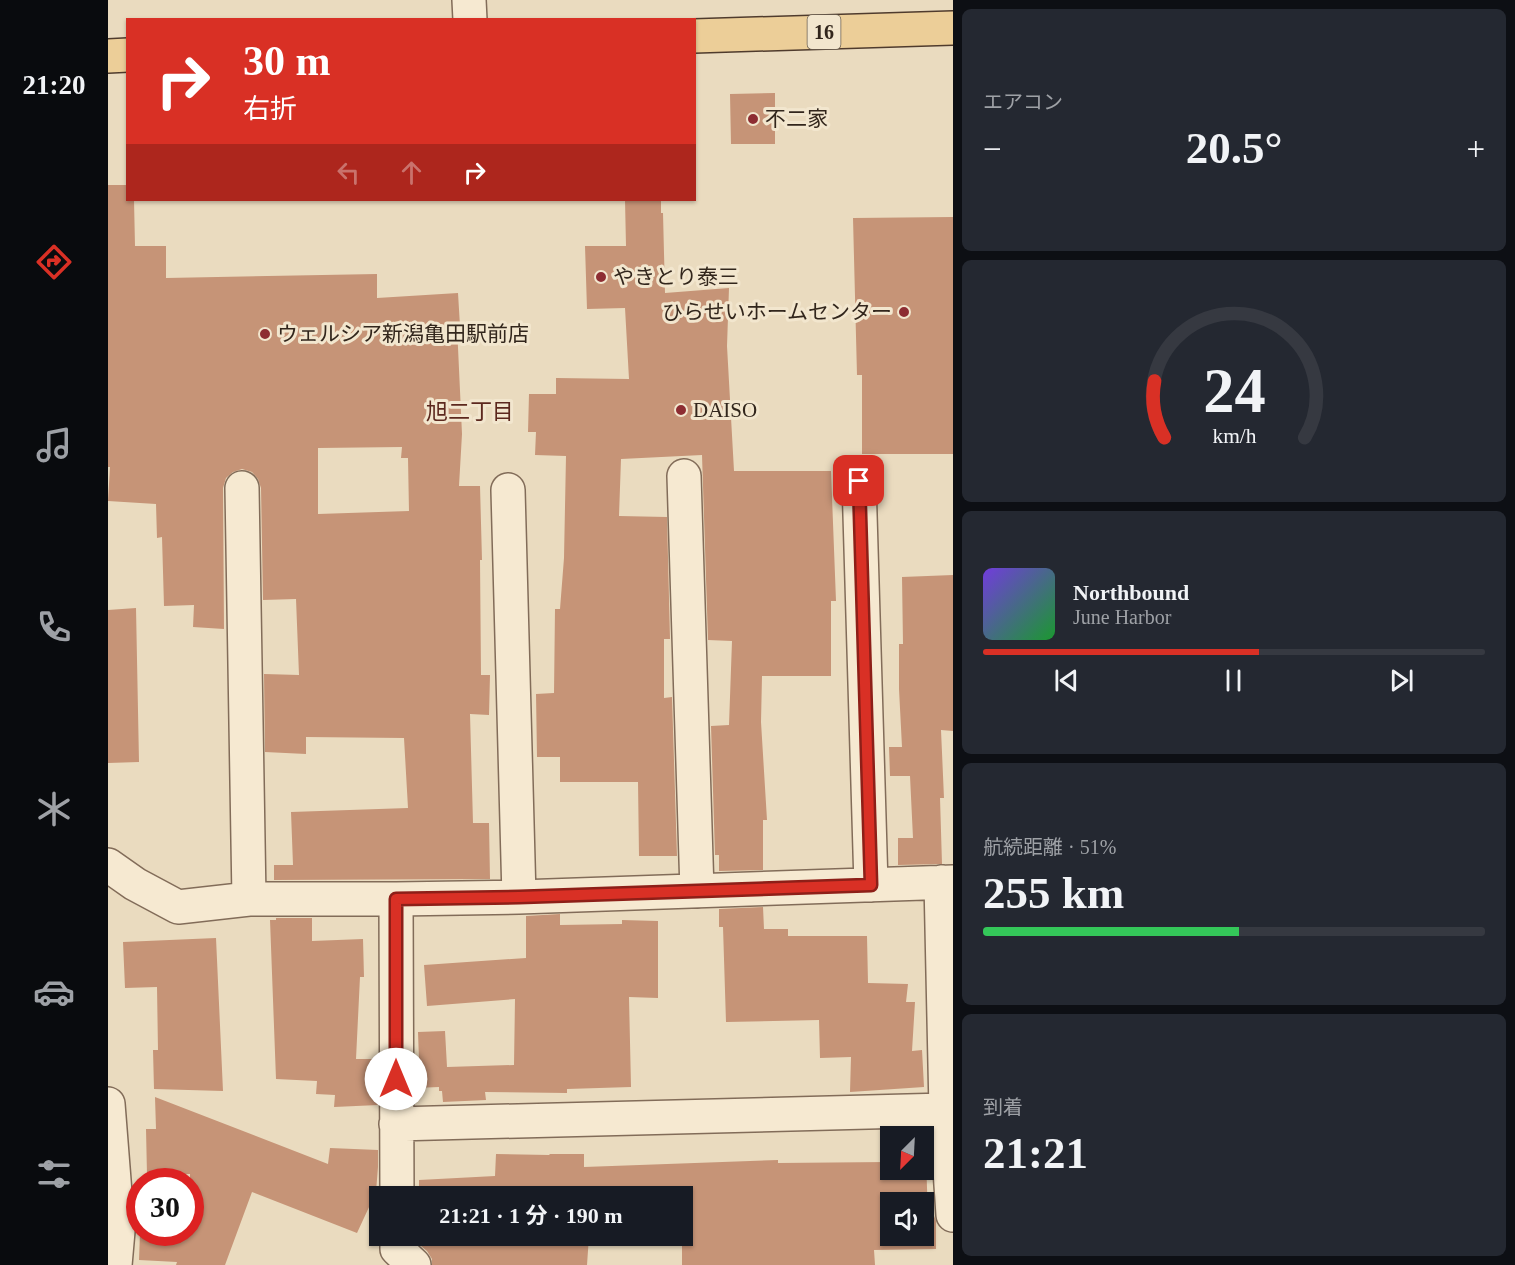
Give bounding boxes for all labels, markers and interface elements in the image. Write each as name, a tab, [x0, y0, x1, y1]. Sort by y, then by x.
road number: 16	[808, 15, 840, 49]
text: 30 m	[243, 38, 331, 84]
icon: right	[144, 42, 222, 120]
text: 21:20	[23, 70, 86, 100]
text: エアコン	[983, 91, 1063, 113]
text: 右折	[243, 94, 297, 124]
place label: 不二家	[765, 107, 828, 131]
marker: 不二家	[746, 112, 760, 126]
text: 20.5°	[1186, 123, 1282, 173]
text: −	[983, 131, 1002, 167]
text: +	[1466, 131, 1485, 167]
icon: left	[332, 156, 365, 189]
icon: ahead	[395, 156, 428, 189]
icon: right	[458, 156, 491, 189]
icon: directions	[33, 241, 75, 283]
place label: やきとり泰三	[613, 265, 739, 289]
marker: やきとり泰三	[594, 270, 608, 284]
place label: ひらせいホームセンター	[662, 300, 892, 324]
marker: ひらせいホームセンター	[897, 305, 911, 319]
place label: ウェルシア新潟亀田駅前店	[277, 322, 529, 346]
marker: ウェルシア新潟亀田駅前店	[258, 327, 272, 341]
text: 24	[1203, 356, 1265, 425]
place label: DAISO	[693, 398, 757, 422]
district label: 旭二丁目	[426, 399, 514, 424]
marker: DAISO	[674, 403, 688, 417]
icon: music	[33, 424, 75, 466]
text: km/h	[1212, 425, 1256, 449]
pin	[833, 455, 884, 506]
icon: arrive	[842, 464, 875, 497]
text: Northbound	[1073, 580, 1189, 605]
icon: phone	[33, 606, 75, 648]
text: June Harbor	[1073, 606, 1171, 628]
icon: previous	[1050, 664, 1083, 697]
icon: pause	[1217, 664, 1250, 697]
icon: next	[1385, 664, 1418, 697]
icon: climate	[33, 788, 75, 830]
text: 航続距離 · 51%	[983, 836, 1116, 858]
text: 255 km	[983, 868, 1124, 918]
icon: car	[33, 971, 75, 1013]
position arrow	[364, 1047, 428, 1111]
text: 到着	[983, 1096, 1023, 1118]
north arrow	[880, 1126, 934, 1180]
map controls	[880, 1126, 934, 1246]
text: 21:21	[983, 1128, 1088, 1178]
icon: filters	[33, 1153, 75, 1195]
speed limit sign: 30	[126, 1168, 204, 1246]
button: sound	[880, 1192, 934, 1246]
text: 21:21 · 1 分 · 190 m	[439, 1203, 623, 1228]

